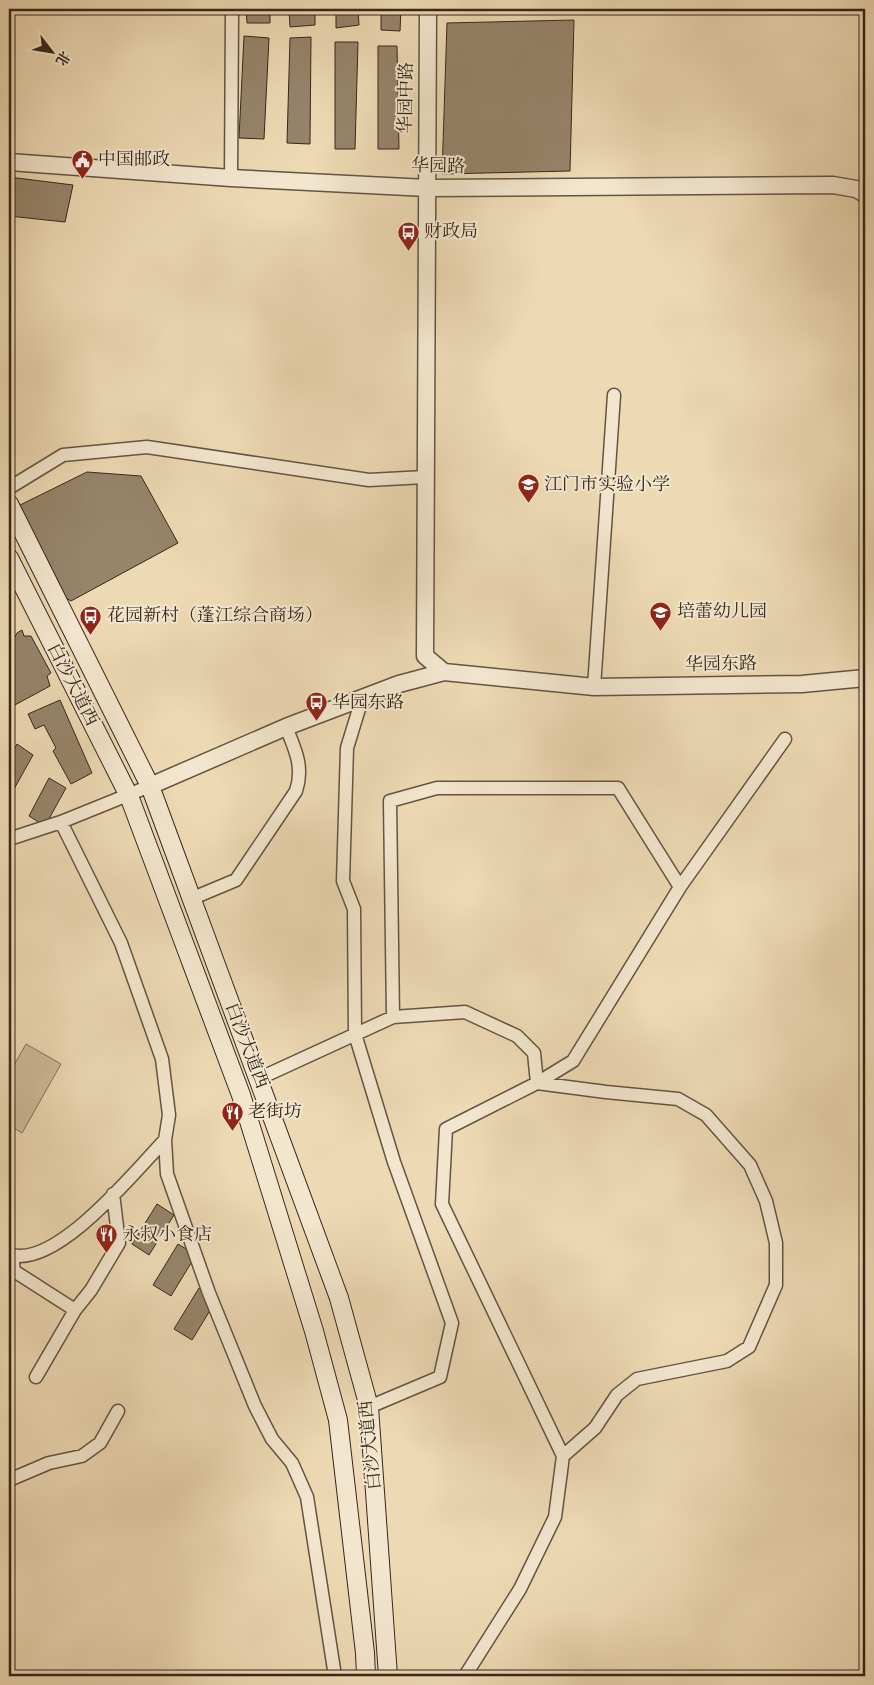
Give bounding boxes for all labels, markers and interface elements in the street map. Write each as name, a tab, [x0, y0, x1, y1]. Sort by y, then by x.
north arrow	[28, 28, 78, 78]
text: 北	[50, 47, 74, 69]
street label: 华园中路	[394, 62, 420, 134]
public building icon: 中国邮政	[70, 148, 94, 179]
place label: 中国邮政	[98, 148, 170, 173]
street label: 华园路	[411, 154, 465, 180]
bus stop icon: 财政局	[396, 220, 420, 251]
place label: 财政局	[424, 220, 478, 245]
school or university icon: 江门市实验小学	[516, 473, 540, 504]
place label: 江门市实验小学	[544, 473, 670, 498]
school or university icon: 培蕾幼儿园	[649, 600, 673, 631]
place label: 培蕾幼儿园	[677, 600, 767, 625]
bus stop icon: 花园新村（蓬江综合商场）	[79, 604, 103, 635]
place label: 花园新村（蓬江综合商场）	[107, 604, 323, 629]
street label: 白沙大道西	[40, 639, 104, 731]
street label: 华园东路	[685, 652, 757, 678]
bus stop icon: 华园东路	[304, 691, 328, 722]
place label: 华园东路	[332, 691, 404, 716]
street label: 白沙大道西	[218, 1000, 274, 1092]
restaurant icon: 老街坊	[220, 1100, 244, 1131]
place label: 老街坊	[248, 1100, 302, 1125]
restaurant icon: 永叔小食店	[94, 1223, 118, 1254]
place label: 永叔小食店	[122, 1223, 212, 1248]
street label: 白沙大道西	[354, 1399, 388, 1491]

